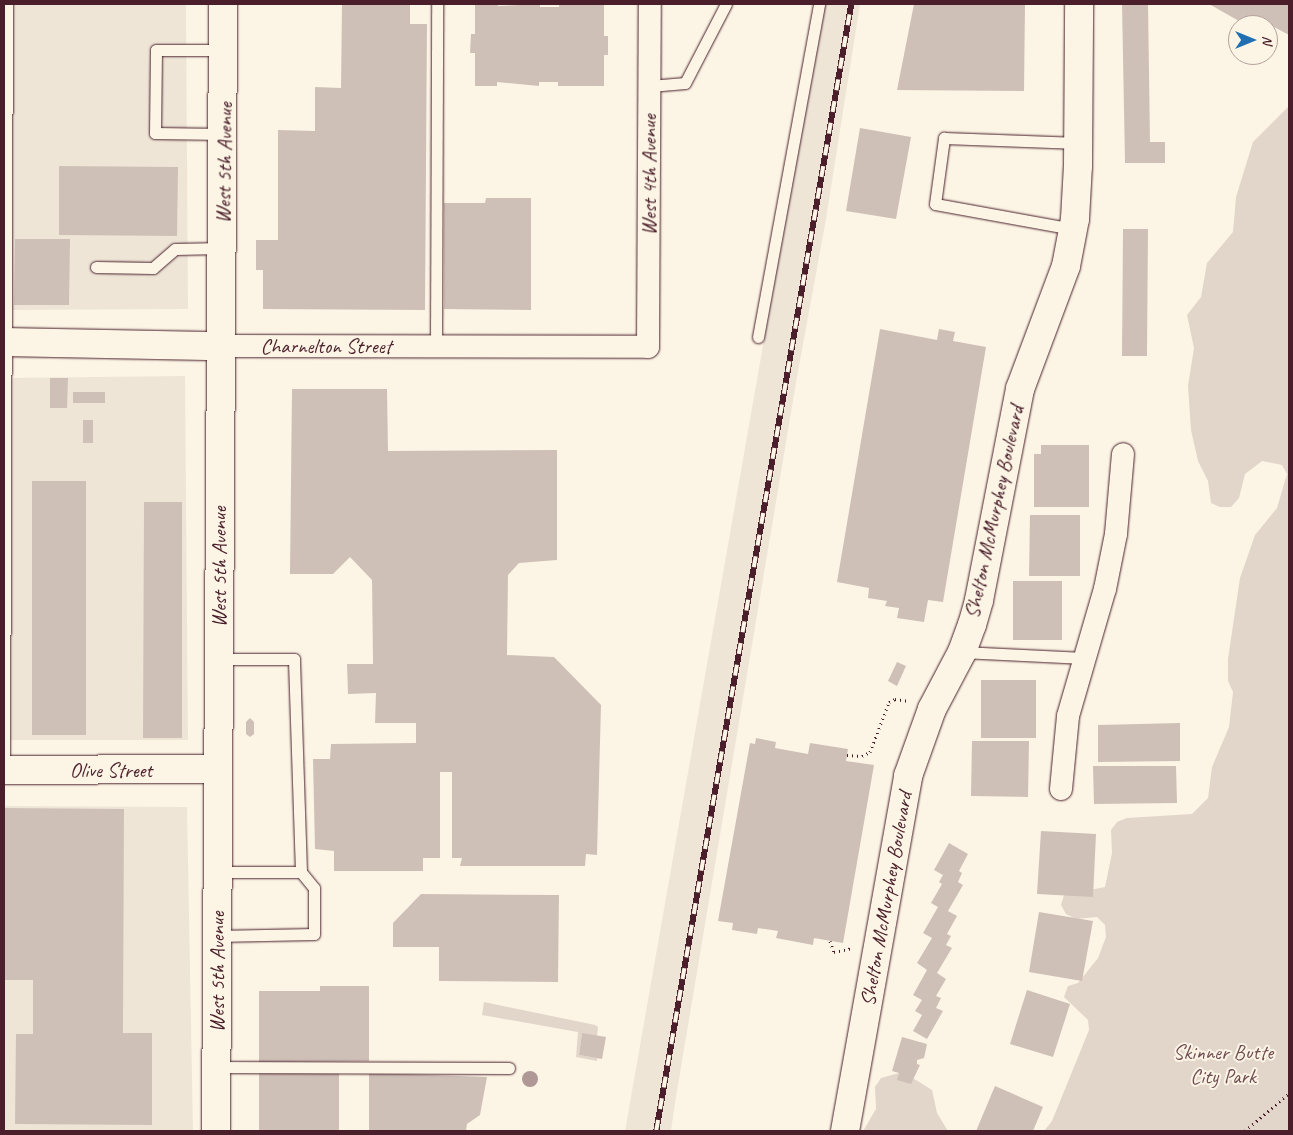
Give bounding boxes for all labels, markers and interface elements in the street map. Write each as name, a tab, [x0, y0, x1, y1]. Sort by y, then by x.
north arrow	[1228, 15, 1278, 65]
text: N	[1259, 36, 1276, 44]
street label: West 5th Avenue	[210, 102, 238, 224]
street label: West 4th Avenue	[636, 115, 662, 235]
street label: Charnelton Street	[261, 333, 391, 359]
street label: Shelton McMurphey Boulevard	[959, 403, 1029, 621]
street label: West 5th Avenue	[206, 507, 232, 627]
street label: Olive Street	[70, 757, 152, 783]
street label: Shelton McMurphey Boulevard	[855, 790, 917, 1008]
street label: West 5th Avenue	[204, 912, 230, 1032]
park label: Skinner Butte City Park	[1173, 1039, 1273, 1089]

